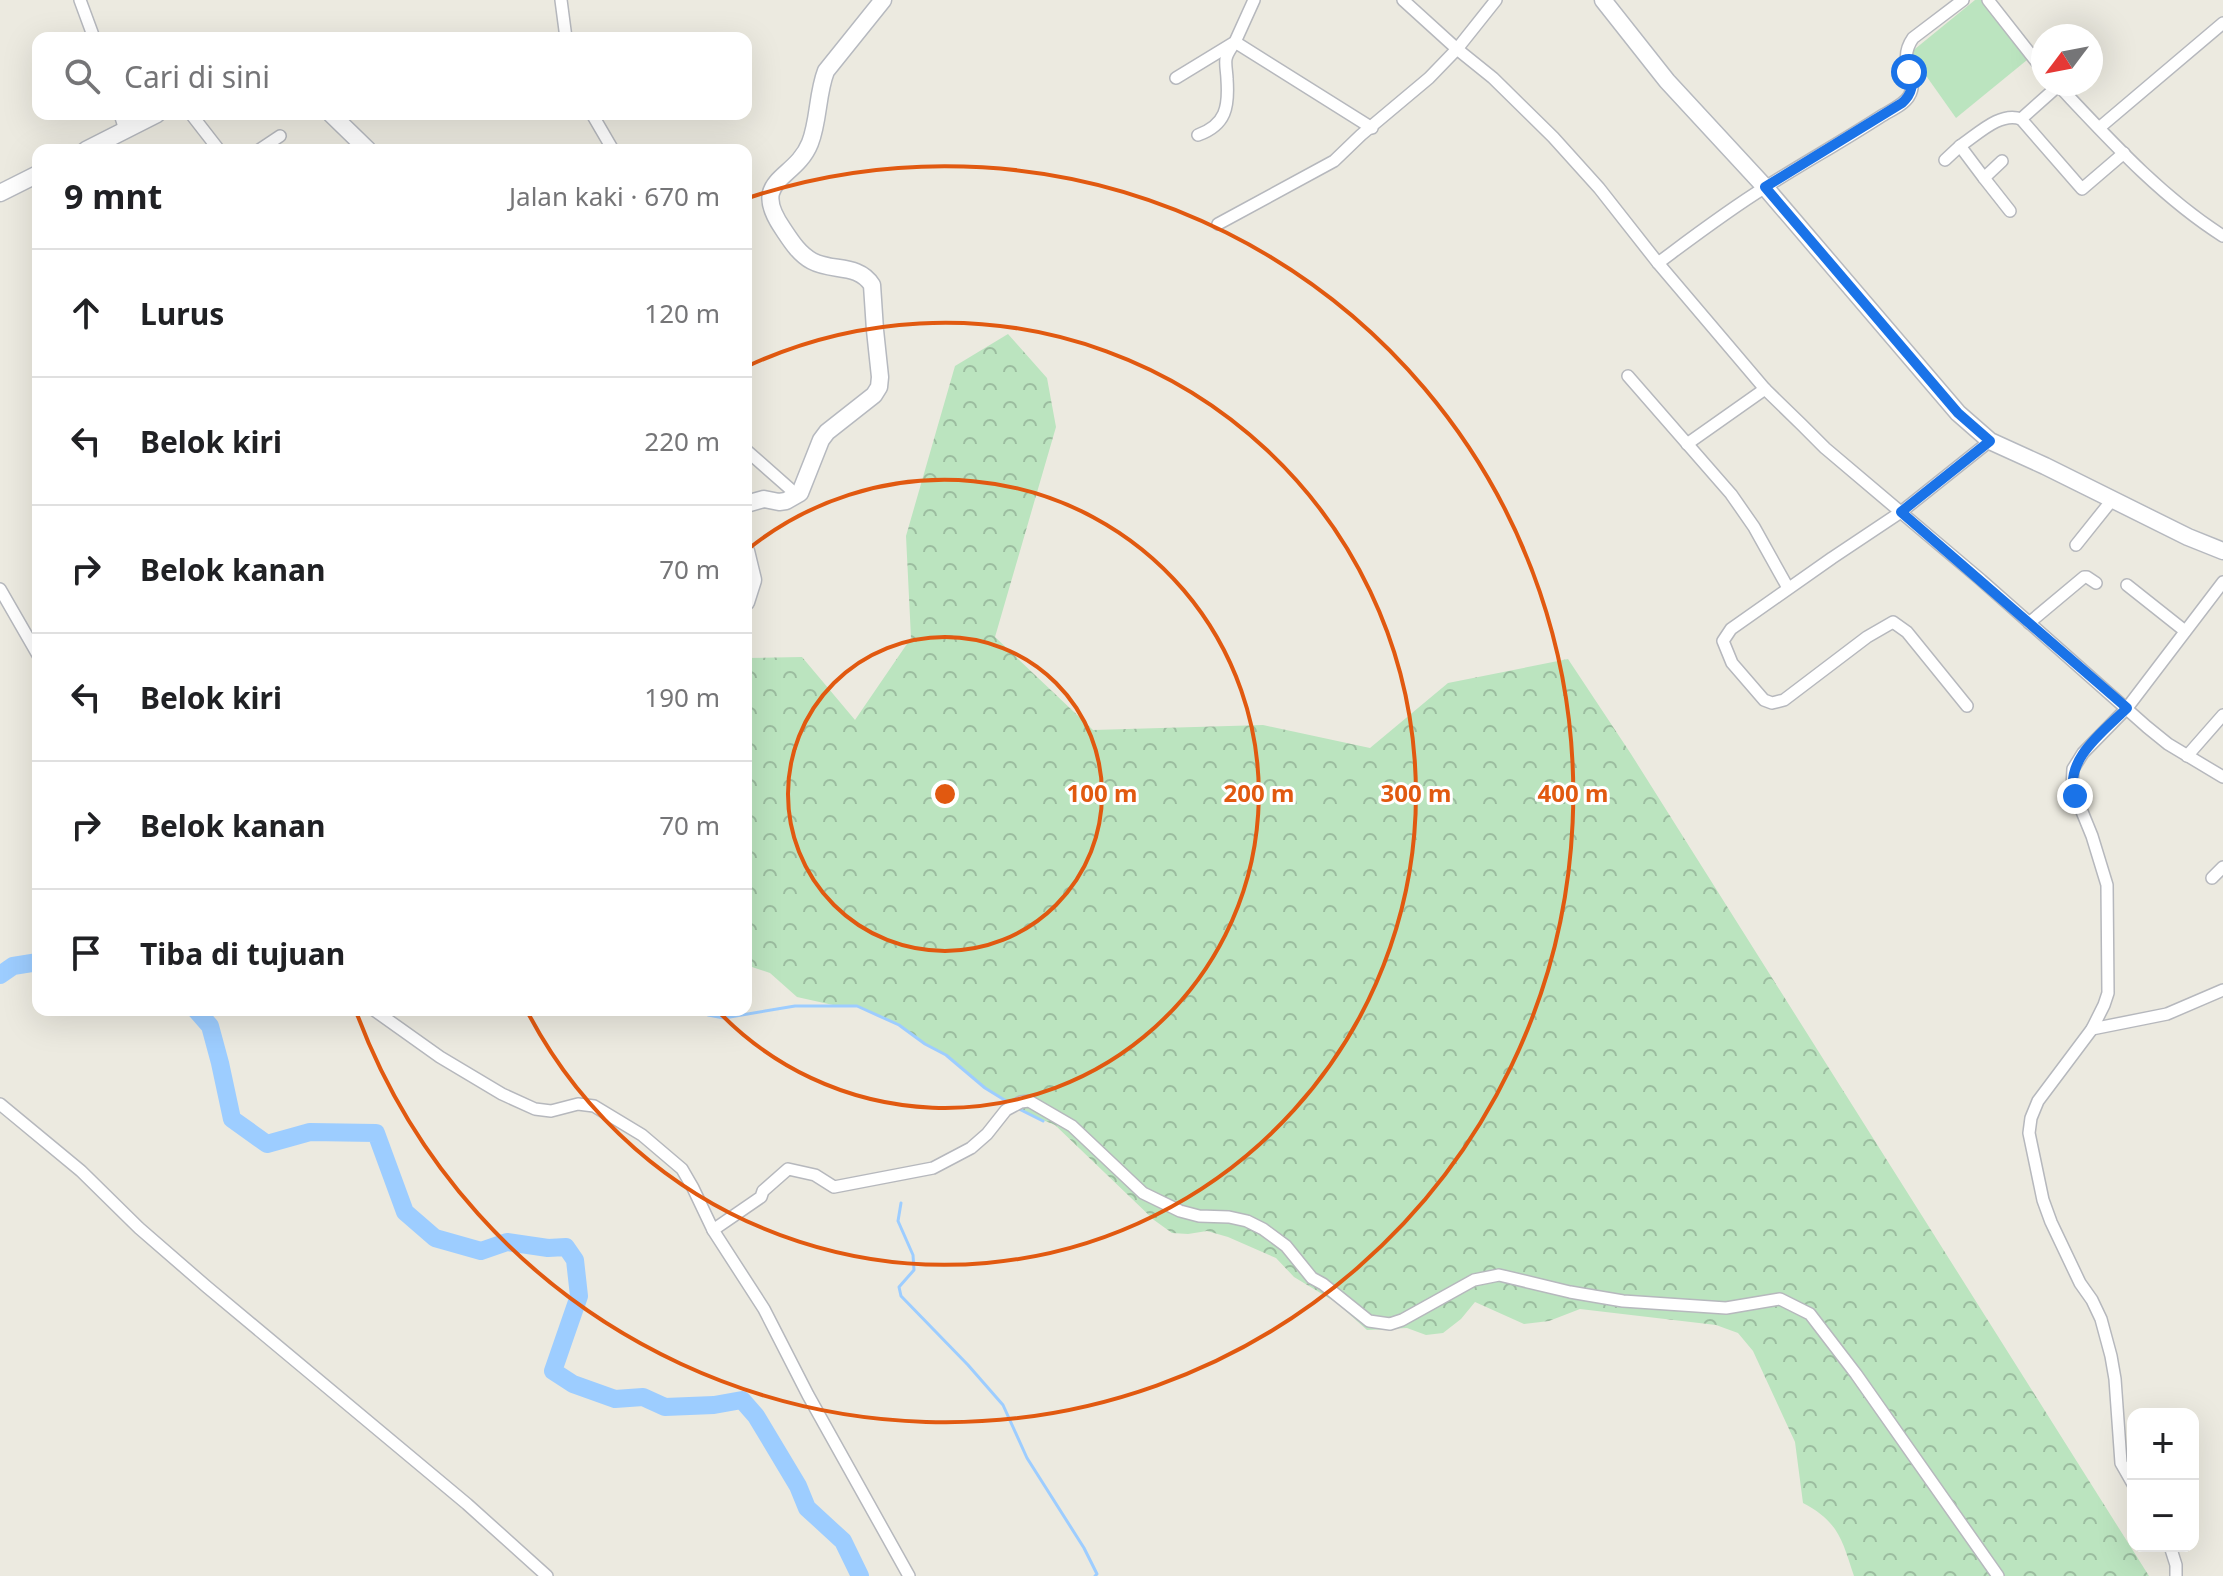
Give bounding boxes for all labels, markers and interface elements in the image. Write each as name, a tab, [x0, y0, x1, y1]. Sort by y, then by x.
north arrow	[2031, 24, 2103, 96]
search box	[32, 32, 752, 120]
icon: search	[60, 54, 104, 98]
route start	[1891, 54, 1927, 90]
text: Cari di sini	[124, 56, 270, 97]
text: 9 mnt	[64, 173, 162, 219]
text: Jalan kaki · 670 m	[509, 178, 720, 214]
icon: ahead	[64, 291, 108, 335]
text: Lurus	[140, 293, 224, 334]
text: 120 m	[644, 295, 720, 331]
icon: left	[64, 419, 108, 463]
text: Belok kiri	[140, 421, 282, 462]
text: 220 m	[644, 423, 720, 459]
icon: right	[64, 547, 108, 591]
text: Belok kanan	[140, 549, 326, 590]
text: 70 m	[659, 551, 720, 587]
icon: left	[64, 675, 108, 719]
text: Belok kiri	[140, 677, 282, 718]
text: 190 m	[644, 679, 720, 715]
text: 100 m	[1067, 776, 1137, 809]
text: 200 m	[1224, 776, 1294, 809]
text: 300 m	[1381, 776, 1451, 809]
text: 400 m	[1538, 776, 1608, 809]
route end	[2057, 778, 2093, 814]
centre of rings	[931, 780, 959, 808]
icon: right	[64, 803, 108, 847]
text: Belok kanan	[140, 805, 326, 846]
text: 70 m	[659, 807, 720, 843]
icon: arrive	[64, 931, 108, 975]
text: Tiba di tujuan	[140, 933, 345, 974]
map controls	[2127, 1408, 2199, 1552]
button: +	[2127, 1408, 2199, 1480]
button: −	[2127, 1480, 2199, 1552]

